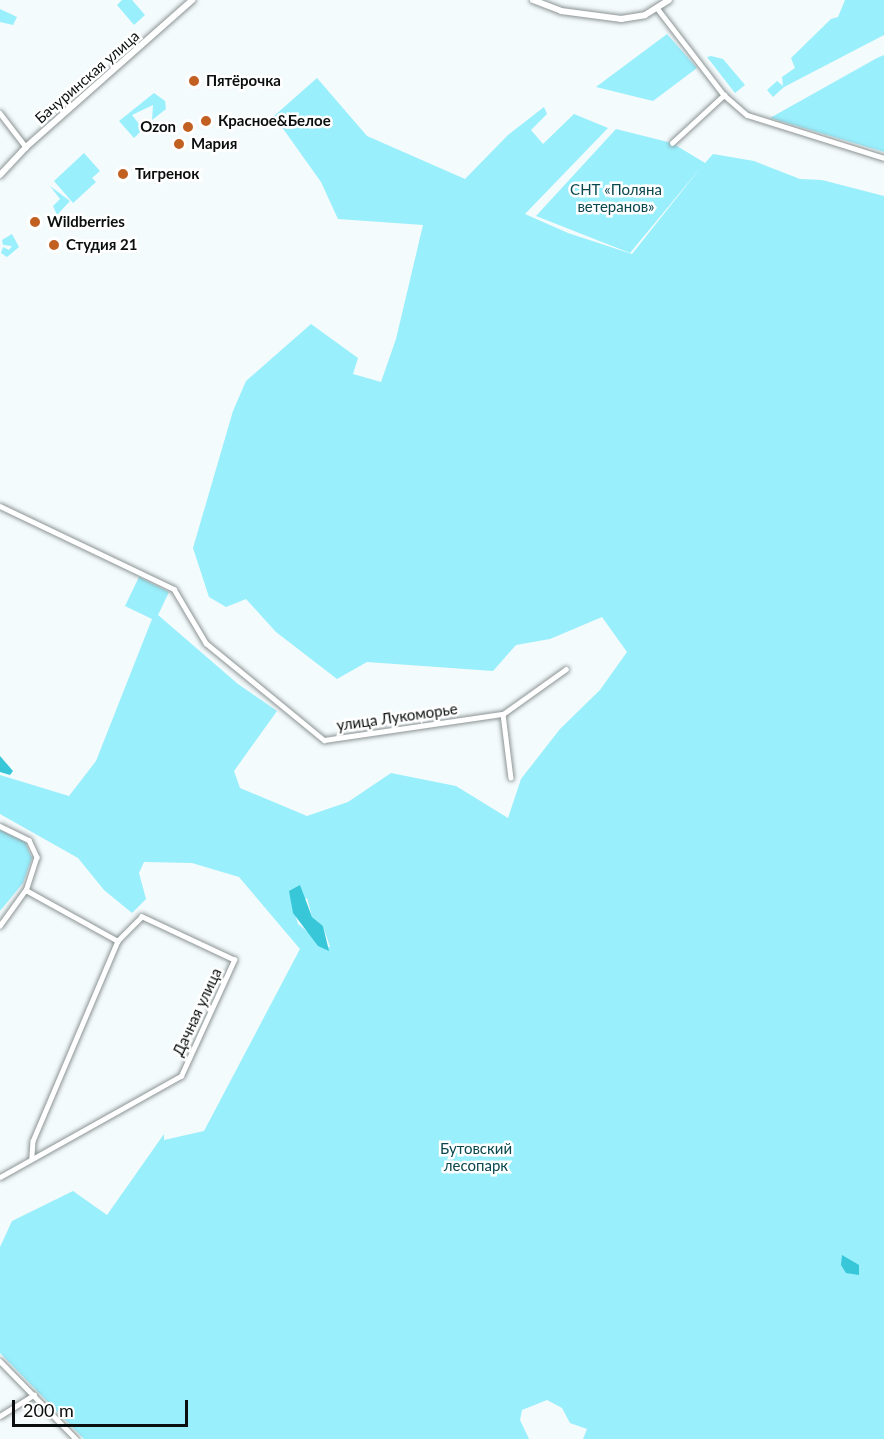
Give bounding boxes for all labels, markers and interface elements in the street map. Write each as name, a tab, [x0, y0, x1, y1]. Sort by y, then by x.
street label: Бачуринская улица	[31, 27, 143, 127]
place label: Пятёрочка	[206, 72, 281, 90]
marker: Пятёрочка	[187, 74, 201, 88]
place label: Красное&Белое	[218, 112, 331, 130]
marker: Красное&Белое	[199, 114, 213, 128]
place label: Ozon	[140, 118, 176, 136]
marker: Ozon	[181, 120, 195, 134]
place label: Мария	[191, 135, 237, 153]
marker: Мария	[172, 137, 186, 151]
place label: Тигренок	[135, 165, 199, 183]
marker: Тигренок	[116, 167, 130, 181]
park label: СНТ «Поляна ветеранов»	[570, 180, 662, 215]
place label: Wildberries	[47, 213, 125, 231]
marker: Wildberries	[28, 215, 42, 229]
place label: Студия 21	[66, 236, 137, 254]
marker: Студия 21	[47, 238, 61, 252]
street label: улица Лукоморье	[335, 700, 459, 734]
street label: Дачная улица	[169, 965, 225, 1059]
park label: Бутовский лесопарк	[440, 1139, 512, 1174]
scale bar	[15, 1388, 190, 1426]
text: 200 m	[23, 1399, 74, 1421]

